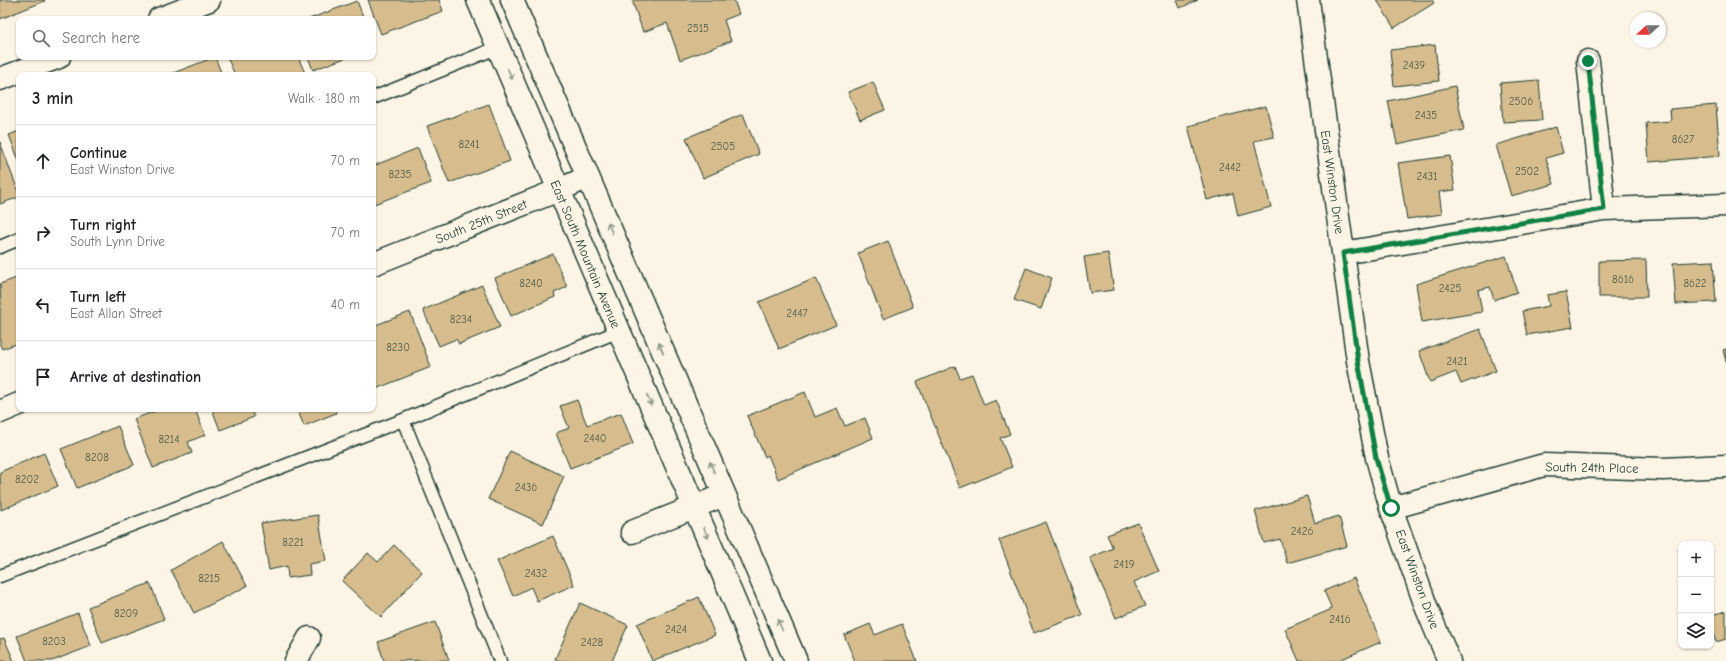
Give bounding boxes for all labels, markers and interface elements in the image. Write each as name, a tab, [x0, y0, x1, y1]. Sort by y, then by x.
north arrow	[1630, 12, 1666, 48]
search box	[16, 16, 376, 60]
house number: 2515	[687, 22, 709, 35]
icon: search	[30, 27, 52, 49]
text: Search here	[62, 29, 140, 47]
route end	[1579, 52, 1597, 70]
house number: 2439	[1403, 59, 1425, 72]
one-way arrow	[507, 68, 514, 80]
text: 3 min	[32, 89, 73, 108]
text: Walk · 180 m	[288, 91, 360, 106]
house number: 2506	[1509, 95, 1533, 108]
house number: 2435	[1415, 109, 1437, 122]
street label: East Winston Drive	[1318, 129, 1347, 235]
house number: 8627	[1672, 133, 1694, 146]
house number: 8241	[458, 138, 480, 151]
house number: 2505	[711, 140, 735, 153]
text: Continue	[70, 144, 127, 162]
icon: ahead	[32, 150, 54, 172]
text: 70 m	[331, 153, 360, 168]
house number: 2442	[1219, 161, 1241, 174]
text: East Winston Drive	[70, 162, 175, 177]
house number: 2502	[1515, 165, 1539, 178]
house number: 8235	[389, 168, 412, 181]
house number: 2431	[1417, 170, 1437, 183]
street label: East South Mountain Avenue	[547, 178, 624, 331]
street label: South 25th Street	[433, 196, 530, 247]
text: Turn right	[70, 216, 136, 234]
icon: right	[32, 222, 54, 244]
one-way arrow	[606, 223, 613, 235]
text: 70 m	[331, 225, 360, 240]
text: South Lynn Drive	[70, 234, 165, 249]
house number: 8616	[1612, 273, 1634, 286]
house number: 8240	[519, 277, 543, 290]
house number: 8622	[1683, 277, 1707, 290]
house number: 2425	[1439, 282, 1461, 295]
text: Turn left	[70, 288, 126, 306]
icon: left	[32, 294, 54, 316]
text: 40 m	[331, 297, 360, 312]
text: East Allan Street	[70, 306, 162, 321]
house number: 2447	[786, 307, 808, 320]
house number: 8234	[450, 313, 472, 326]
house number: 8230	[386, 341, 410, 354]
one-way arrow	[657, 342, 664, 354]
house number: 2421	[1446, 355, 1468, 368]
icon: arrive	[32, 366, 54, 388]
text: Arrive at destination	[70, 368, 201, 386]
one-way arrow	[646, 394, 653, 406]
house number: 2440	[583, 432, 607, 445]
house number: 8214	[158, 433, 180, 446]
house number: 8208	[85, 451, 109, 464]
street label: South 24th Place	[1545, 459, 1639, 476]
one-way arrow	[708, 462, 716, 474]
house number: 8202	[15, 473, 39, 486]
house number: 2436	[515, 481, 537, 494]
route start	[1382, 499, 1400, 517]
house number: 2426	[1291, 525, 1313, 538]
one-way arrow	[702, 526, 710, 538]
street label: East Winston Drive	[1393, 527, 1443, 631]
house number: 8221	[282, 536, 304, 549]
map controls	[1678, 541, 1714, 649]
button: +	[1678, 541, 1714, 577]
house number: 2419	[1113, 558, 1135, 571]
house number: 2432	[525, 567, 547, 580]
house number: 8215	[198, 572, 220, 585]
button: −	[1678, 577, 1714, 613]
house number: 8209	[114, 607, 138, 620]
house number: 2416	[1329, 613, 1351, 626]
button: layers	[1678, 613, 1714, 649]
one-way arrow	[776, 620, 784, 632]
house number: 2424	[665, 623, 687, 636]
house number: 8203	[42, 635, 66, 648]
house number: 2428	[581, 636, 604, 649]

